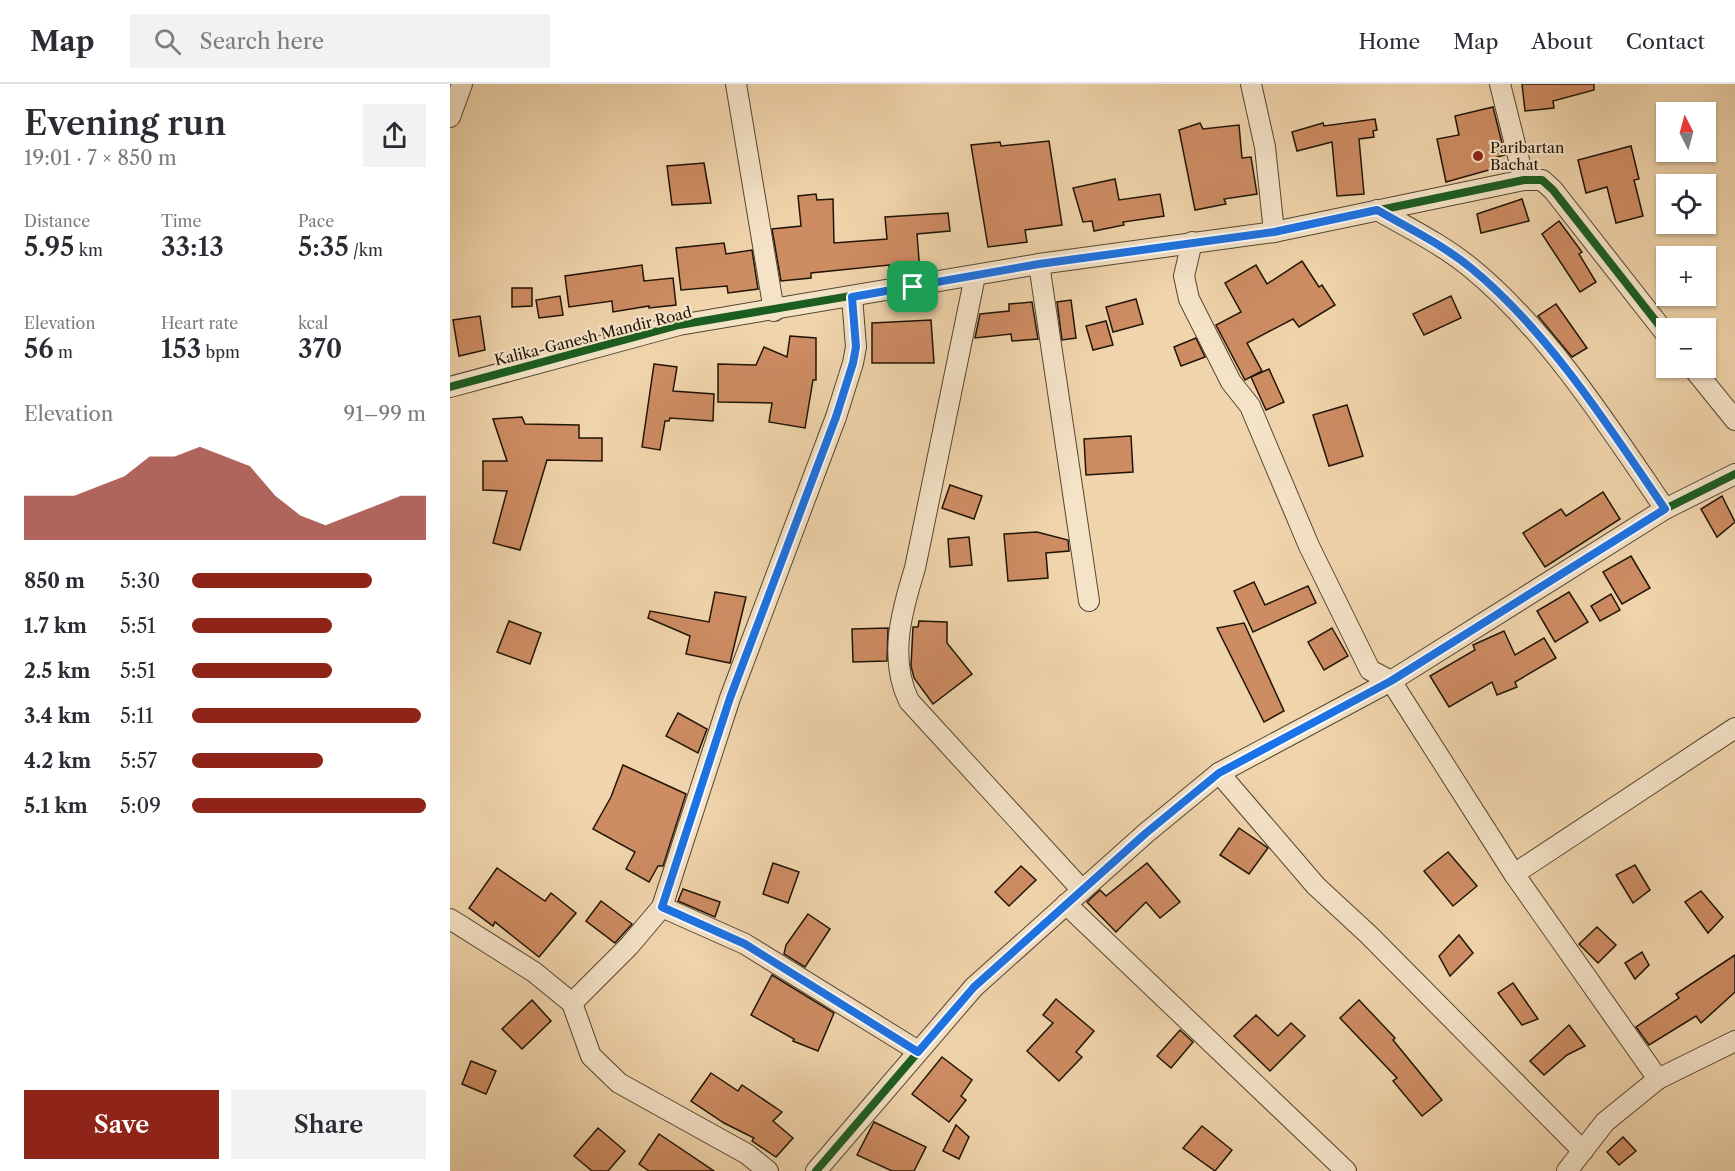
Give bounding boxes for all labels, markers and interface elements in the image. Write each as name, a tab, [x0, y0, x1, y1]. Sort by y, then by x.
search box	[130, 14, 550, 68]
text: Map	[30, 24, 94, 58]
icon: search	[151, 25, 184, 58]
text: Search here	[199, 28, 324, 55]
text: Home	[1359, 29, 1420, 54]
text: Map	[1453, 29, 1498, 54]
text: About	[1531, 29, 1593, 54]
text: Contact	[1626, 29, 1705, 54]
north arrow	[1656, 102, 1716, 162]
map controls	[1656, 102, 1716, 378]
text: Evening run	[24, 103, 226, 144]
button: share	[363, 104, 426, 167]
place label: Paribartan Bachat	[1490, 138, 1565, 174]
text: 19:01 · 7 × 850 m	[24, 146, 177, 170]
marker: Paribartan Bachat	[1471, 149, 1485, 163]
button: locate	[1656, 174, 1716, 234]
text: Distance	[24, 211, 90, 231]
text: Time	[161, 211, 201, 231]
text: Pace	[298, 211, 334, 231]
text: 5.95	[24, 231, 74, 263]
text: 33:13	[161, 231, 224, 263]
text: 5:35	[298, 231, 349, 263]
text: km	[74, 240, 103, 260]
text: /km	[349, 240, 383, 260]
button: +	[1656, 246, 1716, 306]
pin	[887, 261, 938, 312]
icon: arrive	[896, 270, 929, 303]
street label: Kalika-Ganesh Mandir Road	[492, 302, 694, 370]
text: Elevation	[24, 313, 95, 333]
text: Heart rate	[161, 313, 238, 333]
text: kcal	[298, 313, 328, 333]
button: −	[1656, 318, 1716, 378]
text: 56	[24, 333, 54, 365]
text: 153	[161, 333, 201, 365]
text: 370	[298, 333, 342, 365]
text: m	[54, 342, 73, 362]
text: bpm	[201, 342, 240, 362]
text: Elevation	[24, 402, 113, 426]
text: 91–99 m	[344, 402, 426, 426]
text: 850 m	[24, 569, 85, 593]
text: 5:30	[120, 569, 160, 593]
text: 1.7 km	[24, 614, 87, 638]
text: 5:51	[120, 614, 156, 638]
text: 2.5 km	[24, 659, 91, 683]
text: 5:51	[120, 659, 156, 683]
text: 3.4 km	[24, 704, 91, 728]
text: 5:11	[120, 704, 153, 728]
text: 4.2 km	[24, 749, 91, 773]
text: 5:57	[120, 749, 157, 773]
text: 5.1 km	[24, 794, 88, 818]
text: 5:09	[120, 794, 161, 818]
button: Save	[24, 1090, 219, 1159]
button: Share	[231, 1090, 426, 1159]

